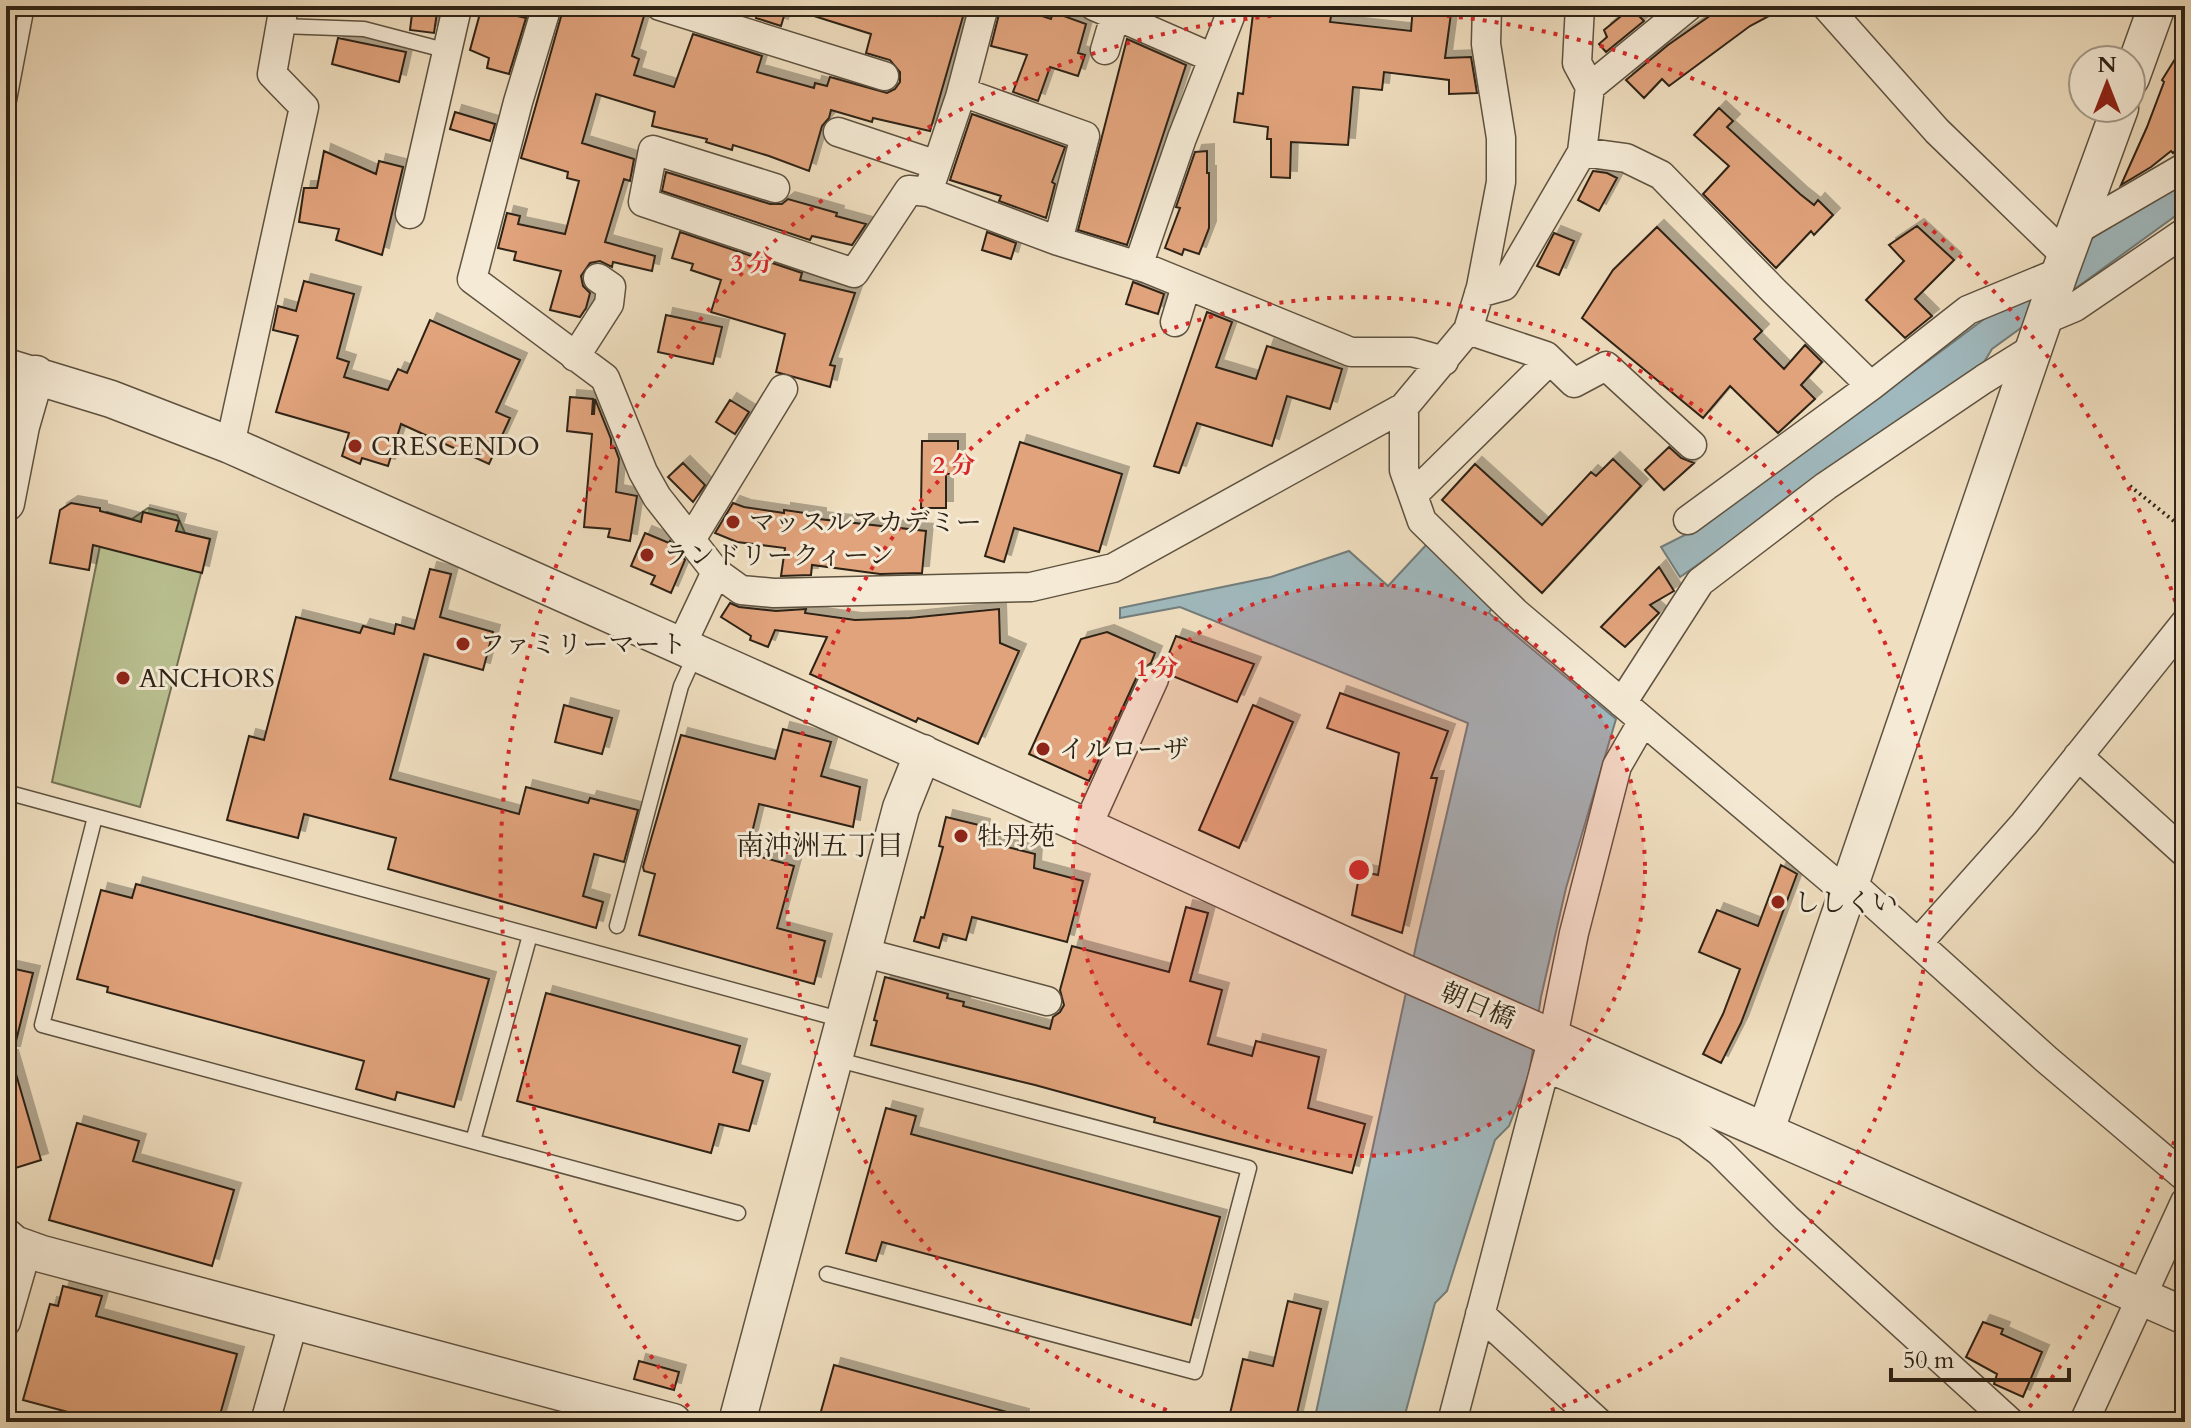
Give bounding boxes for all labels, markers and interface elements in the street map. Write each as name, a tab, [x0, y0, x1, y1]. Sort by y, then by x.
north arrow	[2067, 44, 2147, 124]
text: N	[2097, 50, 2117, 80]
text: 3 分	[731, 247, 773, 280]
place label: CRESCENDO	[371, 429, 540, 464]
marker: CRESCENDO	[346, 437, 364, 455]
text: 2 分	[933, 449, 975, 482]
place label: マッスルアカデミー	[749, 505, 982, 540]
marker: マッスルアカデミー	[724, 513, 742, 531]
place label: ランドリークィーン	[663, 538, 894, 573]
marker: ランドリークィーン	[638, 546, 656, 564]
place label: ファミリーマート	[479, 627, 686, 662]
marker: ファミリーマート	[454, 635, 472, 653]
text: 1 分	[1136, 652, 1178, 685]
place label: ANCHORS	[139, 661, 275, 696]
marker: ANCHORS	[114, 669, 132, 687]
place label: イルローザ	[1059, 732, 1189, 767]
marker: イルローザ	[1034, 740, 1052, 758]
place label: 牡丹苑	[977, 819, 1055, 854]
district label: 南沖洲五丁目	[736, 827, 904, 865]
marker: 牡丹苑	[952, 827, 970, 845]
centre of rings	[1345, 856, 1373, 884]
place label: ししくい	[1794, 885, 1898, 920]
marker: ししくい	[1769, 893, 1787, 911]
street label: 朝日橋	[1435, 974, 1521, 1037]
scale bar	[1891, 1332, 2069, 1382]
text: 50 m	[1903, 1344, 1955, 1377]

